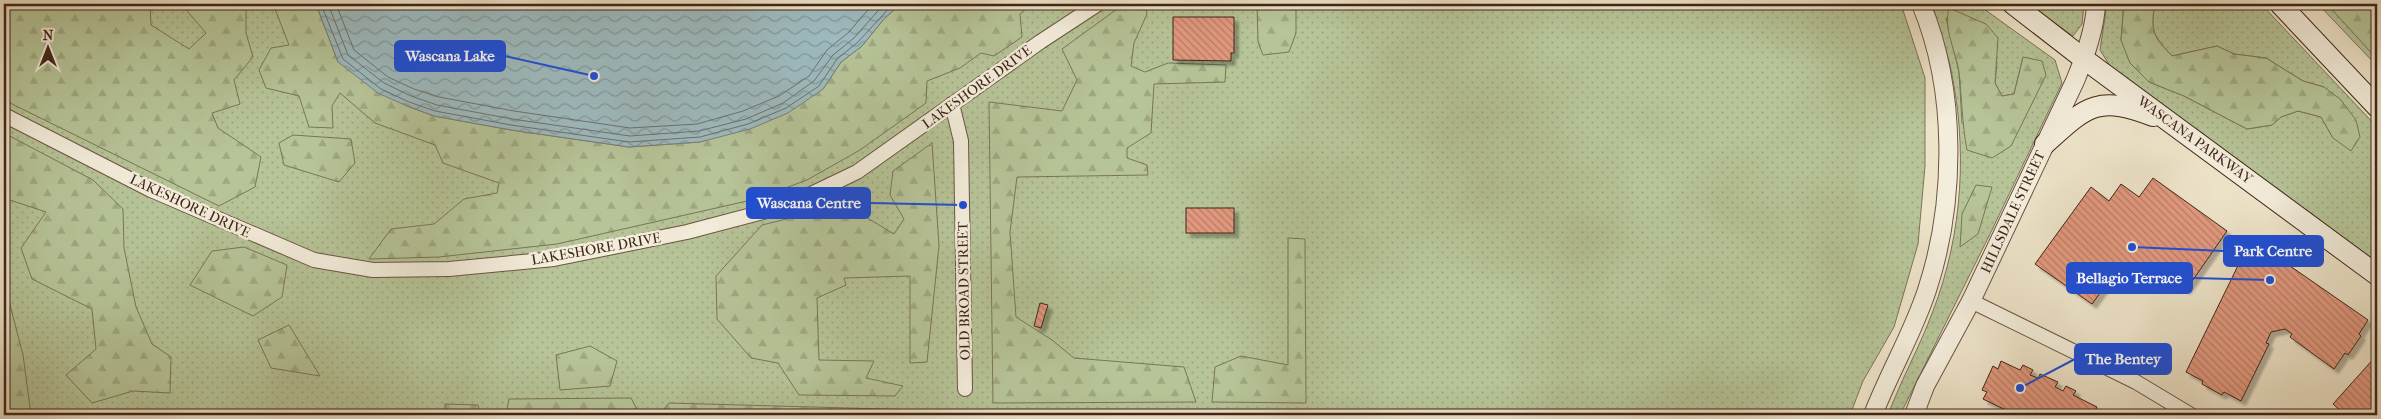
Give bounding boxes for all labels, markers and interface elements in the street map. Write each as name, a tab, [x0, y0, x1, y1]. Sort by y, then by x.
north arrow	[22, 22, 72, 72]
text: N	[43, 27, 54, 44]
callout: Wascana Lake	[395, 41, 505, 71]
street label: LAKESHORE DRIVE	[919, 41, 1035, 132]
text: Wascana Lake	[404, 47, 495, 65]
street label: WASCANA PARKWAY	[2133, 92, 2256, 188]
street label: HILLSDALE STREET	[1977, 147, 2049, 276]
street label: LAKESHORE DRIVE	[127, 171, 253, 242]
callout: Wascana Centre	[747, 188, 870, 218]
text: Wascana Centre	[756, 194, 861, 212]
street label: OLD BROAD STREET	[954, 221, 974, 361]
street label: LAKESHORE DRIVE	[530, 229, 662, 269]
callout: Park Centre	[2224, 236, 2323, 266]
text: Park Centre	[2234, 242, 2313, 260]
callout: Bellagio Terrace	[2067, 263, 2192, 293]
text: Bellagio Terrace	[2076, 269, 2182, 287]
callout: The Bentey	[2075, 344, 2171, 374]
text: The Bentey	[2084, 350, 2162, 368]

